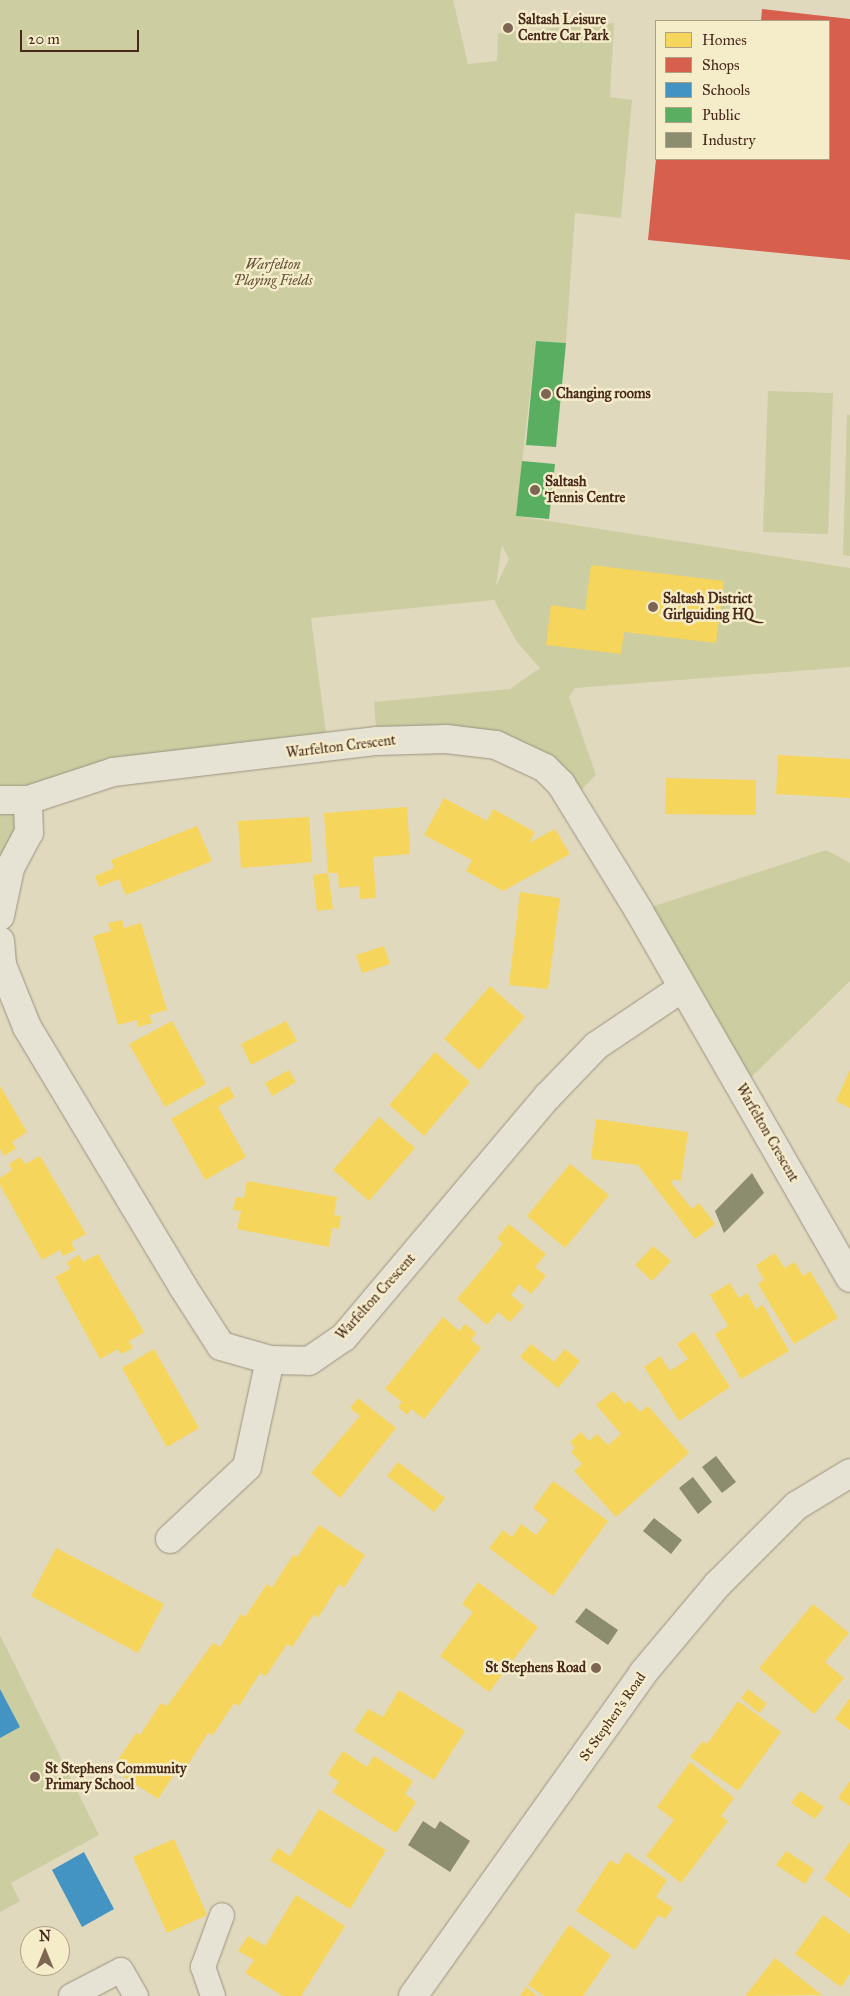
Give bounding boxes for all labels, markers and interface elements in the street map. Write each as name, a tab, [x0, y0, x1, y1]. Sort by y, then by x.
place label: Saltash Leisure Centre Car Park	[518, 12, 609, 44]
scale bar	[22, 20, 141, 52]
legend	[655, 20, 830, 160]
marker: Saltash Leisure Centre Car Park	[502, 22, 514, 34]
text: 20 m	[28, 30, 60, 48]
text: Homes	[702, 31, 747, 49]
text: Shops	[702, 56, 740, 74]
text: Schools	[702, 81, 750, 99]
text: Public	[702, 106, 740, 124]
text: Industry	[702, 131, 756, 149]
park label: Warfelton Playing Fields	[233, 257, 313, 290]
place label: Changing rooms	[556, 386, 651, 402]
marker: Changing rooms	[540, 388, 552, 400]
place label: Saltash Tennis Centre	[545, 474, 625, 507]
marker: Saltash Tennis Centre	[529, 484, 541, 496]
place label: Saltash District Girlguiding HQ	[663, 591, 754, 624]
marker: Saltash District Girlguiding HQ	[647, 601, 659, 613]
street label: Warfelton Crescent	[285, 732, 397, 762]
street label: Warfelton Crescent	[732, 1081, 802, 1185]
street label: Warfelton Crescent	[333, 1250, 419, 1344]
place label: St Stephens Road	[485, 1660, 586, 1676]
marker: St Stephens Road	[590, 1662, 602, 1674]
street label: St Stephen's Road	[576, 1669, 650, 1765]
place label: St Stephens Community Primary School	[45, 1761, 186, 1794]
marker: St Stephens Community Primary School	[29, 1771, 41, 1783]
north arrow	[20, 1926, 70, 1976]
text: N	[39, 1928, 51, 1945]

